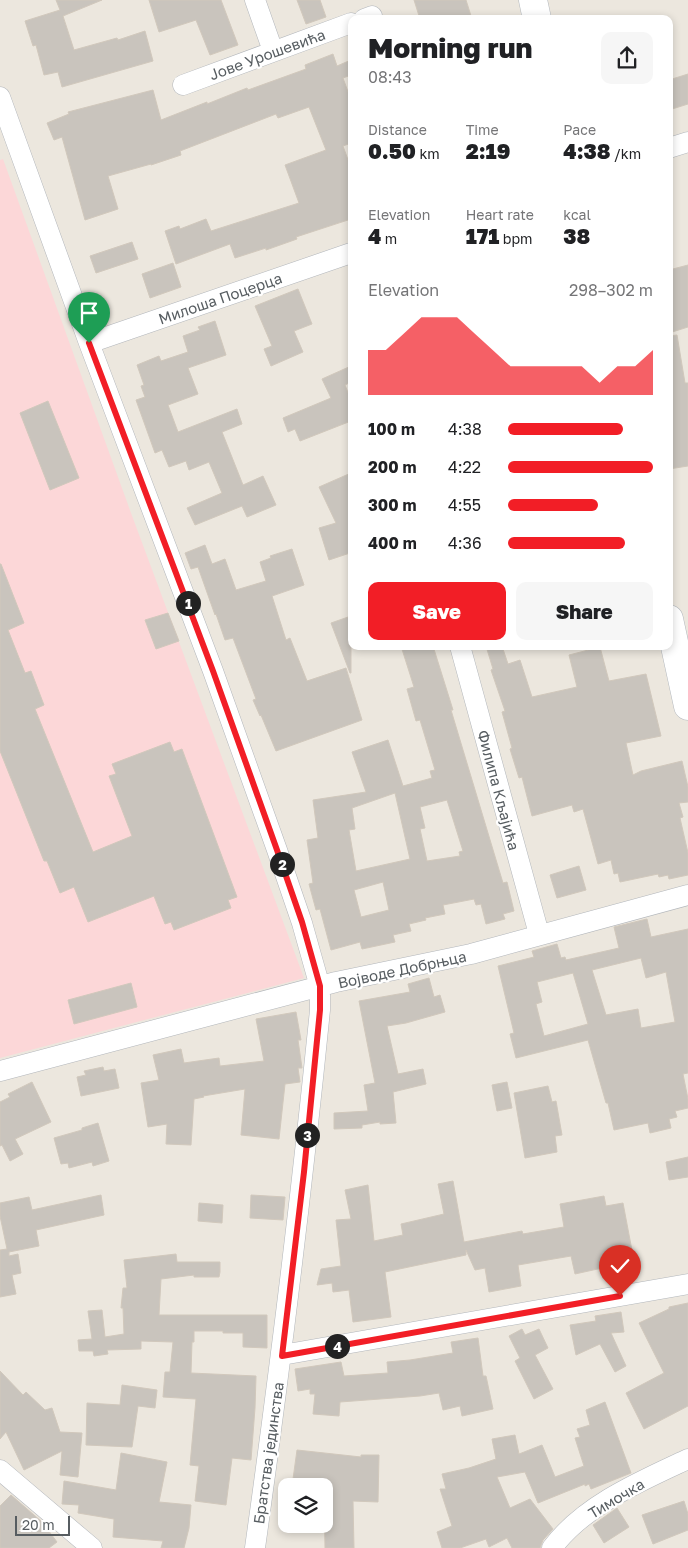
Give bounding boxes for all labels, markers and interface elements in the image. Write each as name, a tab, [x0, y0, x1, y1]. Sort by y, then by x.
street label: Јове Урошевића	[207, 25, 327, 83]
text: Morning run	[368, 31, 532, 64]
button: share	[601, 32, 653, 84]
text: 08:43	[368, 67, 412, 87]
text: Distance	[368, 121, 427, 138]
text: Time	[466, 121, 499, 138]
text: Pace	[563, 121, 596, 138]
text: 0.50	[368, 138, 416, 164]
text: 2:19	[466, 138, 510, 164]
text: 4:38	[563, 138, 611, 164]
text: km	[416, 145, 440, 162]
text: /km	[611, 145, 641, 162]
text: Elevation	[368, 206, 430, 223]
text: Heart rate	[466, 206, 534, 223]
text: kcal	[563, 206, 591, 223]
text: 4	[368, 223, 381, 249]
text: 171	[466, 223, 499, 249]
text: 38	[563, 223, 590, 249]
text: m	[381, 230, 397, 247]
text: bpm	[499, 230, 532, 247]
street label: Милоша Поцерца	[156, 268, 284, 328]
text: Elevation	[368, 280, 439, 300]
text: 298–302 m	[569, 280, 653, 300]
pin	[68, 292, 110, 343]
icon: arrive	[75, 299, 103, 327]
text: 100 m	[368, 419, 415, 439]
text: 4:38	[448, 419, 482, 439]
text: 200 m	[368, 457, 417, 477]
text: 4:22	[448, 457, 481, 477]
text: 300 m	[368, 495, 417, 515]
text: 4:55	[448, 495, 481, 515]
text: 400 m	[368, 533, 417, 553]
text: 4:36	[448, 533, 482, 553]
button: Save	[368, 582, 506, 640]
button: Share	[516, 582, 653, 640]
pin: 1	[176, 590, 200, 616]
text: 1	[185, 595, 192, 612]
street label: Филипа Кљајића	[474, 728, 524, 852]
pin: 2	[270, 852, 294, 876]
text: 2	[278, 856, 287, 873]
street label: Војводе Добрњца	[336, 947, 468, 991]
pin: 3	[294, 1122, 320, 1148]
text: 3	[303, 1127, 312, 1144]
pin	[599, 1245, 641, 1296]
icon: check	[606, 1252, 634, 1280]
pin: 4	[324, 1334, 350, 1358]
text: 4	[333, 1338, 342, 1355]
street label: Братства јединства	[249, 1381, 287, 1525]
street label: Тимочка	[585, 1474, 647, 1522]
map controls	[278, 1478, 333, 1533]
button: layers	[278, 1478, 333, 1533]
scale bar	[15, 1513, 70, 1536]
text: 20 m	[22, 1516, 55, 1533]

